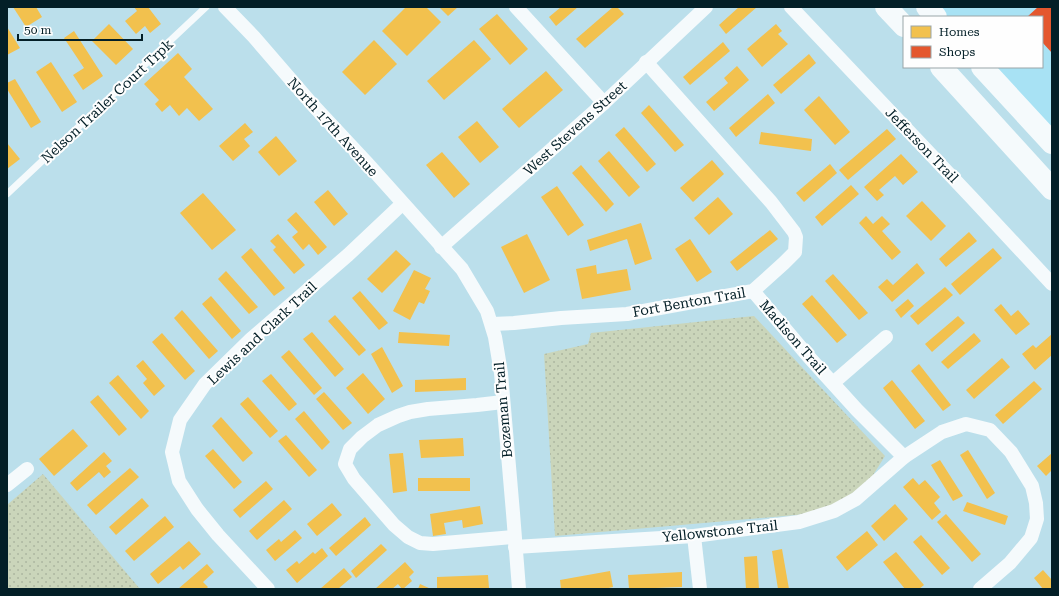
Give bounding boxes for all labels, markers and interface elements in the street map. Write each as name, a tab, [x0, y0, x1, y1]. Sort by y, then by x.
scale bar	[18, 16, 142, 42]
legend	[903, 16, 1043, 68]
text: 50 m	[24, 23, 51, 37]
text: Homes	[939, 25, 980, 39]
street label: Nelson Trailer Court Trpk	[38, 36, 176, 166]
text: Shops	[939, 45, 975, 59]
street label: North 17th Avenue	[285, 74, 382, 180]
street label: West Stevens Street	[520, 78, 630, 178]
street label: Jefferson Trail	[882, 104, 962, 186]
street label: Lewis and Clark Trail	[204, 278, 320, 388]
street label: Fort Benton Trail	[631, 284, 748, 320]
street label: Madison Trail	[756, 297, 830, 378]
street label: Bozeman Trail	[491, 361, 515, 459]
street label: Yellowstone Trail	[661, 517, 779, 545]

